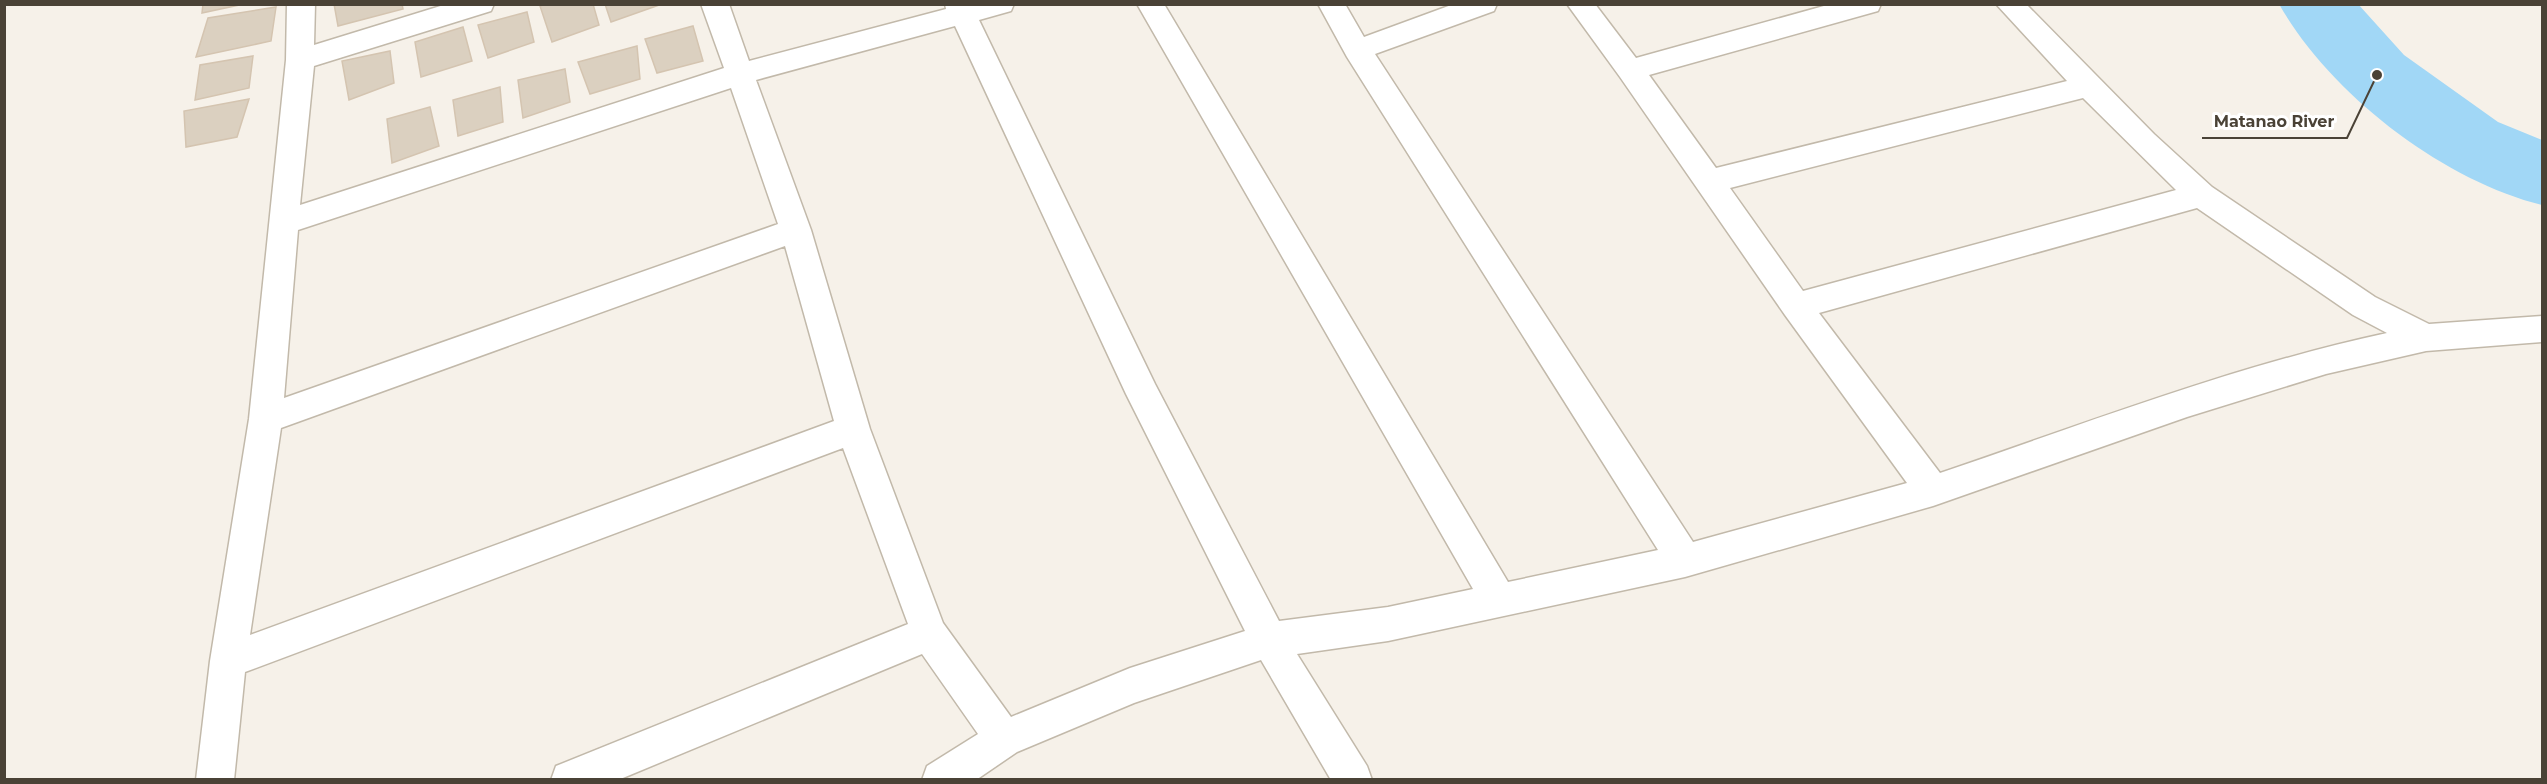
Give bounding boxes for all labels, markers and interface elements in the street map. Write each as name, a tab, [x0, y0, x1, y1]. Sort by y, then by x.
callout: Matanao River	[2202, 104, 2347, 138]
text: Matanao River	[2214, 112, 2334, 131]

